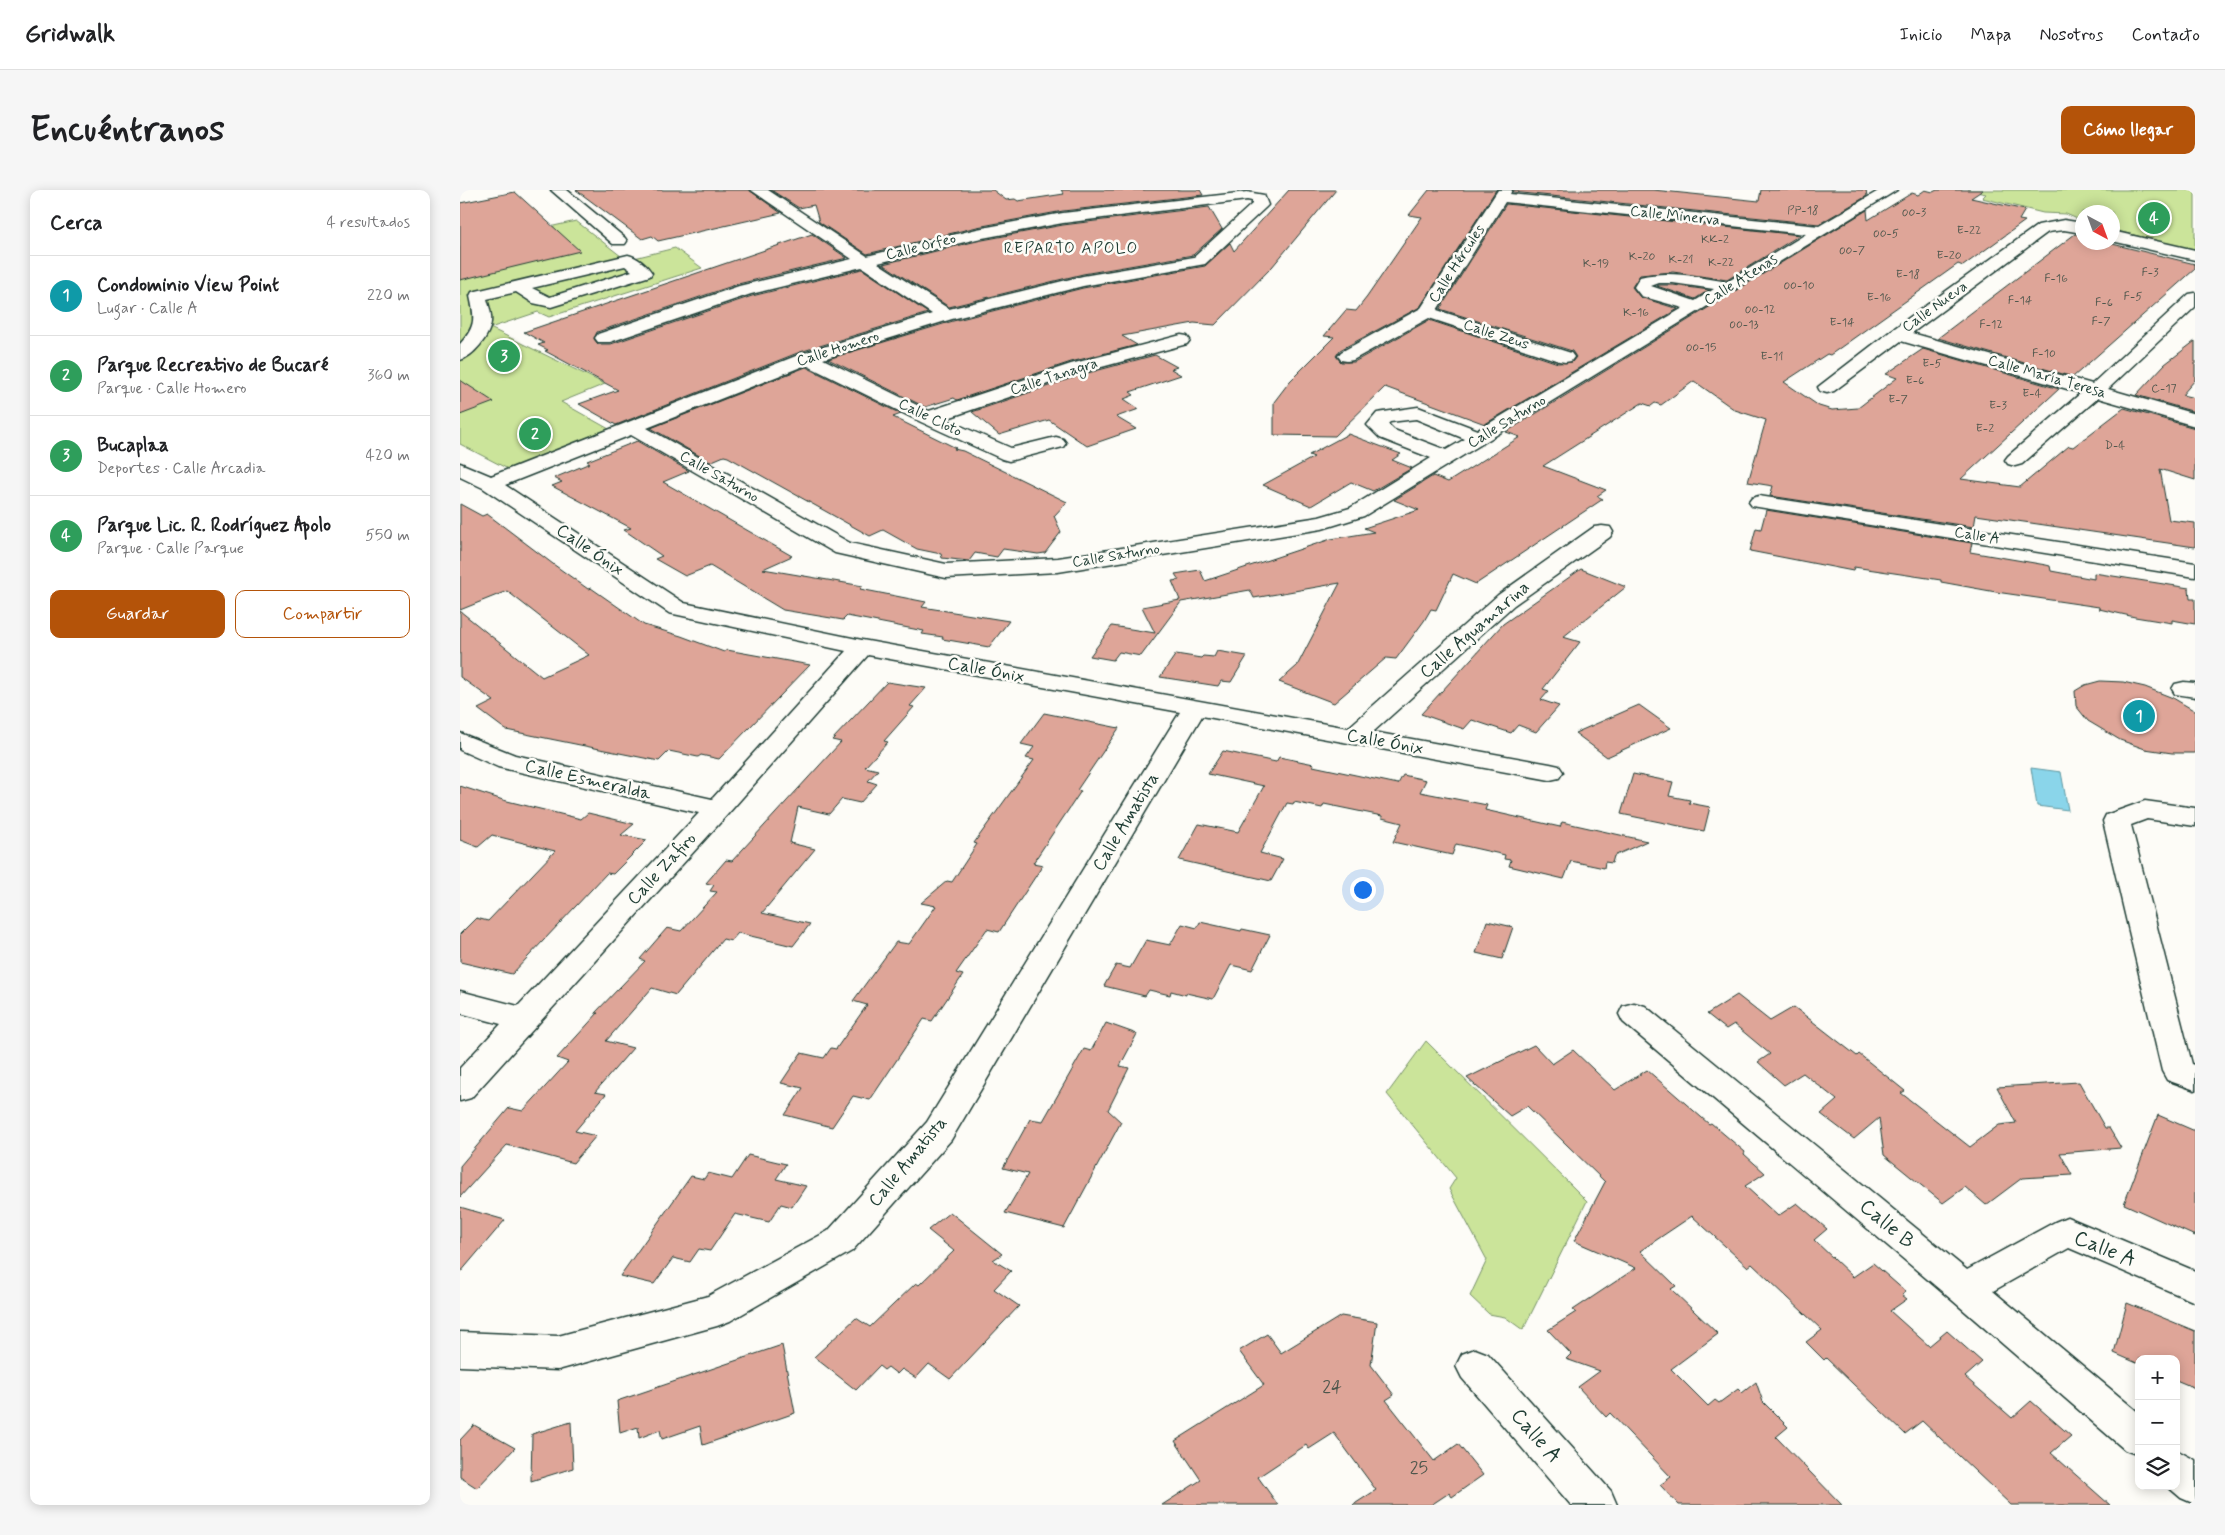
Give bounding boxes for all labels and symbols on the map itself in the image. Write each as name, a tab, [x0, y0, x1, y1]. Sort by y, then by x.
pin: 4	[2138, 199, 2170, 237]
street label: Calle Minerva	[1629, 201, 1721, 231]
house number: PP-18	[1787, 203, 1819, 219]
house number: 00-3	[1902, 205, 1927, 221]
north arrow	[2075, 205, 2120, 250]
street label: Calle Hércules	[1424, 221, 1490, 307]
house number: E-22	[1957, 223, 1981, 239]
house number: 00-5	[1873, 226, 1899, 242]
street label: Calle Orfeo	[884, 229, 958, 265]
house number: KK-2	[1701, 232, 1729, 248]
district label: REPARTO APOLO	[1004, 238, 1138, 259]
house number: 00-7	[1839, 243, 1865, 259]
house number: E-20	[1936, 248, 1962, 264]
house number: K-20	[1629, 249, 1655, 265]
street label: Calle Atenas	[1700, 249, 1782, 311]
house number: K-21	[1669, 252, 1693, 268]
house number: K-22	[1708, 255, 1734, 271]
house number: K-19	[1583, 256, 1609, 272]
house number: F-3	[2141, 265, 2159, 281]
house number: E-18	[1896, 267, 1920, 283]
house number: F-16	[2044, 271, 2068, 287]
street label: Calle Nueva	[1898, 277, 1972, 337]
house number: 00-10	[1783, 278, 1815, 294]
house number: F-5	[2124, 289, 2142, 305]
house number: E-16	[1867, 290, 1892, 306]
house number: F-14	[2008, 293, 2032, 309]
house number: F-6	[2095, 295, 2113, 311]
house number: 00-12	[1745, 302, 1775, 318]
house number: K-16	[1623, 305, 1649, 321]
house number: F-7	[2091, 314, 2111, 330]
street label: Calle Zeus	[1461, 315, 1532, 355]
house number: E-14	[1829, 315, 1855, 331]
house number: 00-13	[1729, 317, 1759, 333]
house number: F-12	[1979, 317, 2003, 333]
street label: Calle Homero	[794, 326, 882, 372]
pin: 3	[488, 337, 520, 375]
house number: 00-15	[1686, 340, 1716, 356]
house number: F-10	[2032, 346, 2056, 362]
house number: E-11	[1761, 349, 1783, 365]
street label: Calle María Teresa	[1986, 351, 2109, 404]
street label: Calle Tanagra	[1008, 353, 1101, 402]
house number: E-5	[1922, 356, 1942, 372]
house number: E-6	[1906, 373, 1924, 389]
house number: C-17	[2151, 381, 2177, 397]
house number: E-4	[2022, 386, 2042, 402]
street label: Calle Saturno	[1464, 391, 1550, 453]
house number: E-7	[1888, 392, 1908, 408]
street label: Calle Cloto	[895, 394, 965, 442]
house number: E-3	[1989, 398, 2007, 414]
pin: 2	[519, 415, 551, 453]
house number: E-2	[1976, 421, 1994, 437]
house number: D-4	[2105, 438, 2125, 454]
street label: Calle Saturno	[676, 446, 762, 508]
street label: Calle Ónix	[551, 518, 629, 582]
street label: Calle A	[1953, 523, 2001, 549]
street label: Calle Saturno	[1071, 539, 1161, 573]
street label: Calle Aguamarina	[1415, 576, 1535, 684]
street label: Calle Ónix	[946, 651, 1026, 689]
pin: 1	[2123, 697, 2155, 735]
street label: Calle Ónix	[1345, 723, 1425, 761]
street label: Calle Esmeralda	[523, 754, 654, 806]
street label: Calle Amatista	[1087, 768, 1165, 876]
street label: Calle Zafiro	[622, 827, 702, 911]
your location	[1350, 877, 1376, 903]
street label: Calle Amatista	[863, 1112, 953, 1212]
street label: Calle B	[1853, 1193, 1921, 1255]
street label: Calle A	[2070, 1224, 2140, 1274]
house number: 24	[1322, 1375, 1342, 1399]
street label: Calle A	[1504, 1402, 1568, 1470]
house number: 25	[1410, 1456, 1428, 1480]

